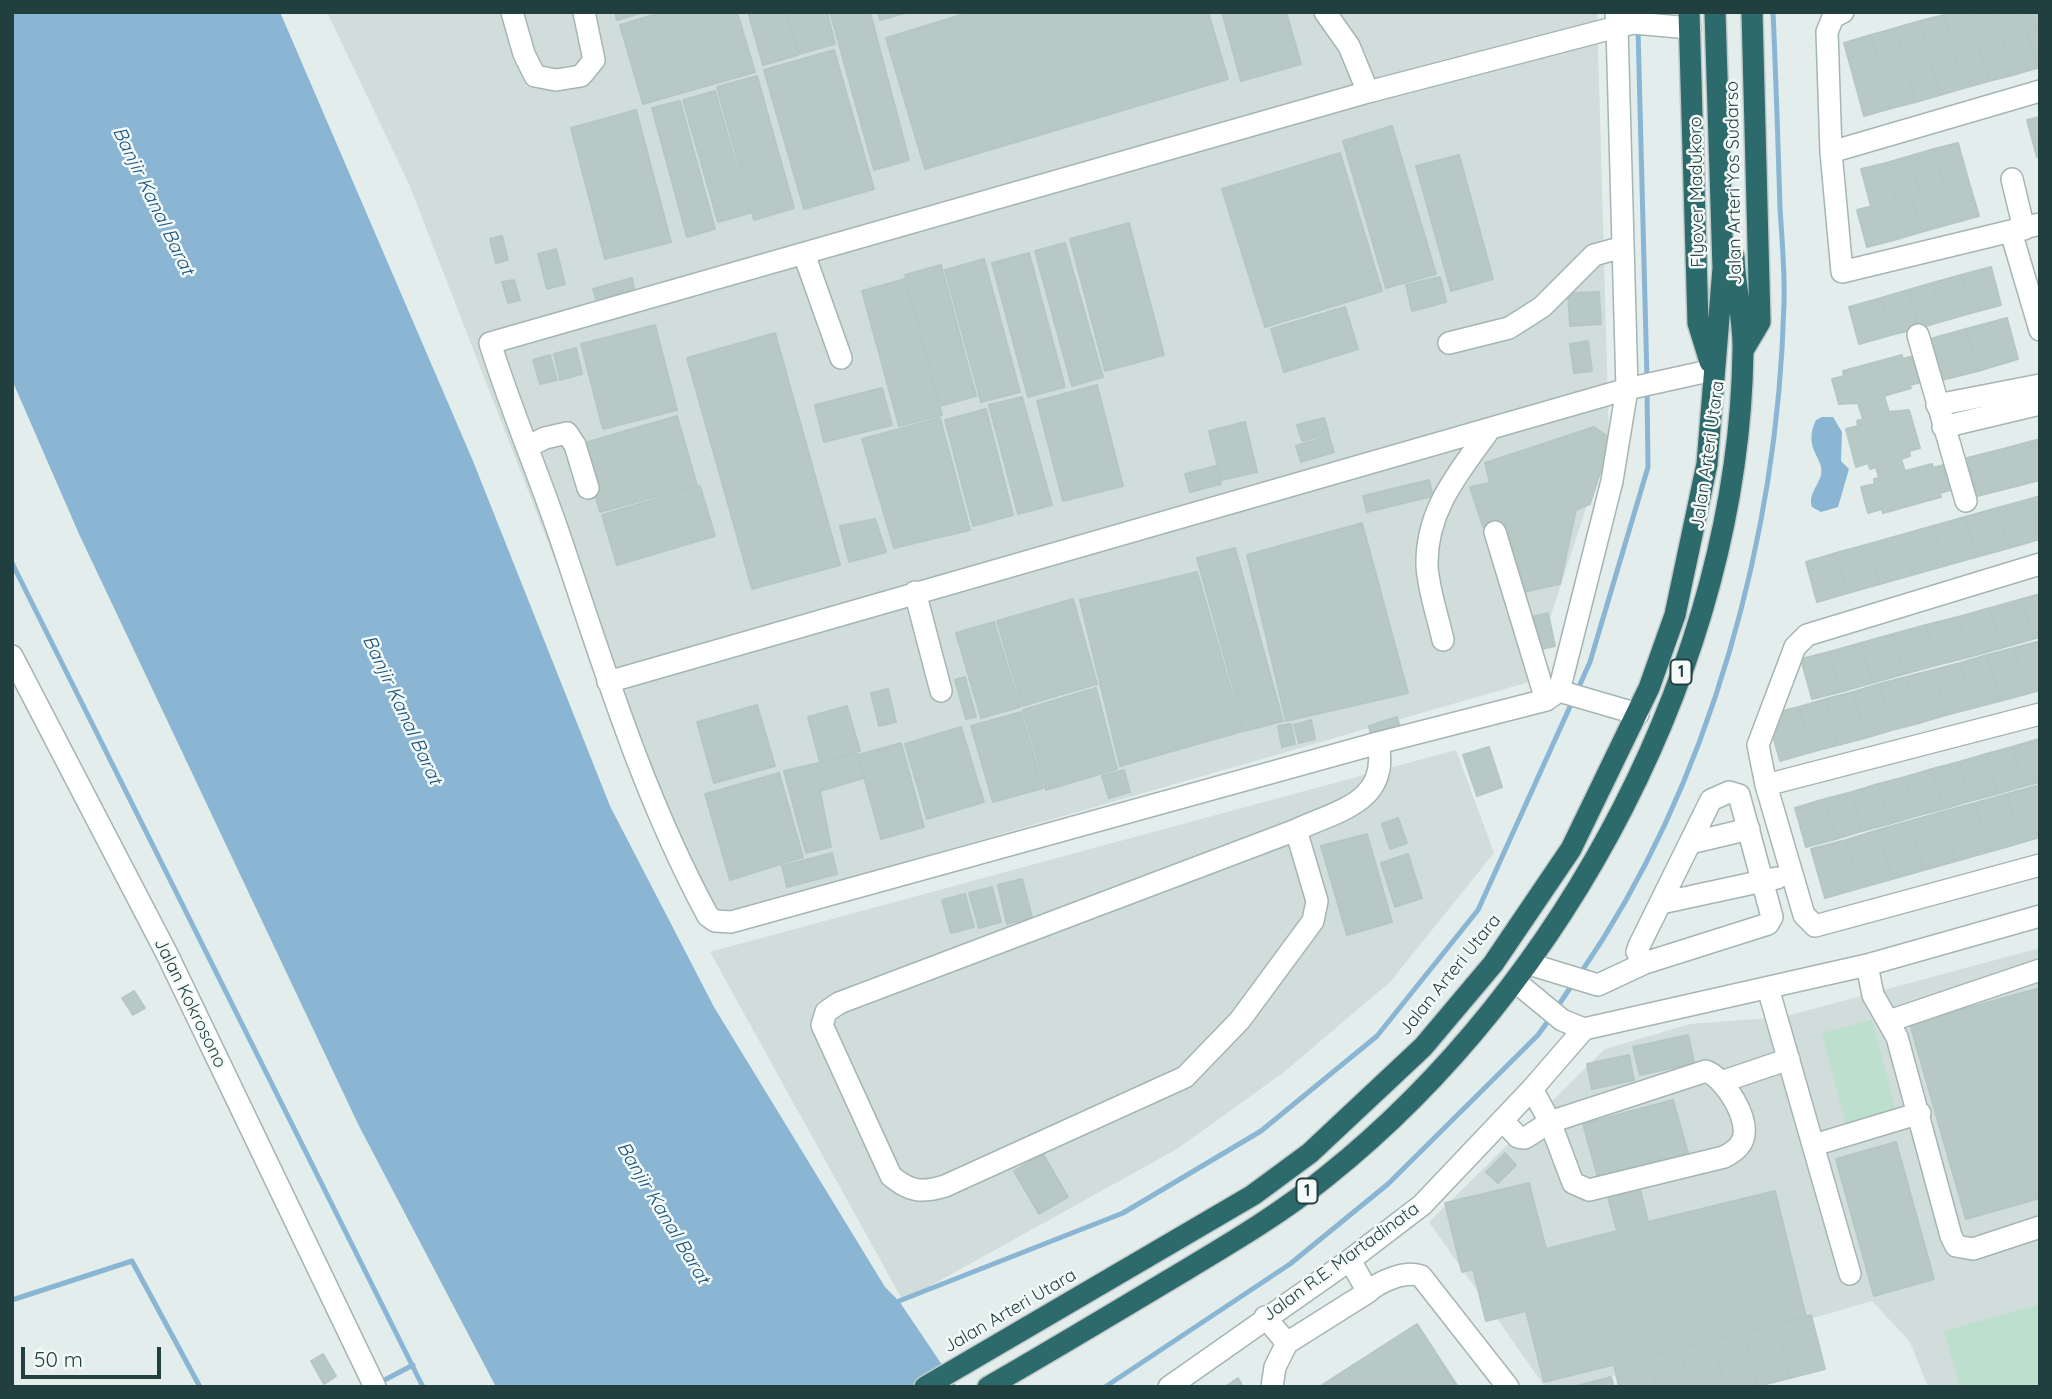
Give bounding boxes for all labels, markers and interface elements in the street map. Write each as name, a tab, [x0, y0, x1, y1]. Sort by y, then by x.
street label: Jalan Arteri Yos Sudarso	[1721, 81, 1747, 285]
street label: Flyover Madukoro	[1685, 116, 1709, 268]
water label: Banjir Kanal Barat	[107, 123, 199, 279]
street label: Jalan Arteri Utara	[1687, 379, 1729, 531]
water label: Banjir Kanal Barat	[357, 632, 447, 788]
road number: 1	[1670, 660, 1692, 684]
street label: Jalan Arteri Utara	[1395, 910, 1505, 1040]
street label: Jalan Kokrosono	[149, 935, 231, 1071]
water label: Banjir Kanal Barat	[612, 1138, 714, 1288]
road number: 1	[1296, 1178, 1318, 1204]
street label: Jalan R.E. Martadinata	[1259, 1198, 1423, 1326]
street label: Jalan Arteri Utara	[940, 1264, 1080, 1358]
scale bar	[24, 1332, 164, 1376]
text: 50 m	[34, 1346, 83, 1372]

